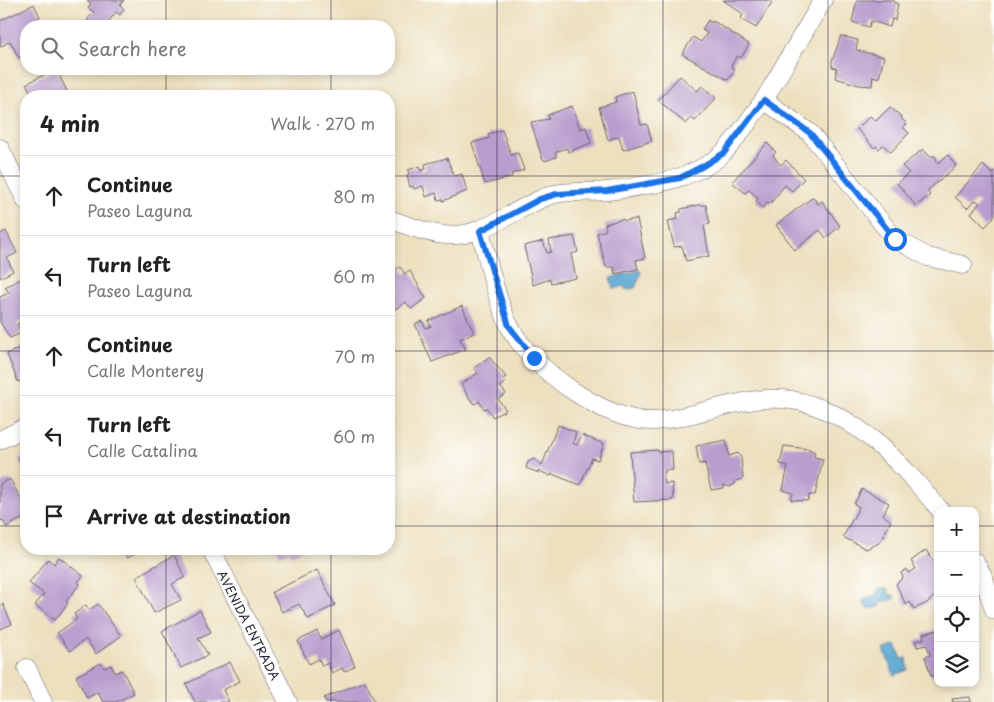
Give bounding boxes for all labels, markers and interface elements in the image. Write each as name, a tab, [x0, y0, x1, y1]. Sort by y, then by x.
search box	[20, 20, 395, 75]
icon: search	[38, 34, 66, 62]
text: Search here	[78, 34, 187, 62]
text: 4 min	[40, 107, 100, 139]
text: Walk · 270 m	[271, 111, 375, 135]
text: Continue	[87, 170, 173, 198]
icon: ahead	[40, 182, 68, 210]
text: 80 m	[333, 184, 375, 208]
text: Paseo Laguna	[87, 198, 192, 222]
route start	[884, 228, 907, 251]
text: Turn left	[87, 250, 171, 278]
icon: left	[40, 262, 68, 290]
text: 60 m	[333, 264, 375, 288]
text: Paseo Laguna	[87, 278, 192, 302]
text: Continue	[87, 330, 173, 358]
icon: ahead	[40, 342, 68, 370]
text: 70 m	[335, 344, 375, 368]
route end	[523, 347, 546, 370]
text: Calle Monterey	[87, 358, 204, 382]
text: Turn left	[87, 410, 171, 438]
icon: left	[40, 422, 68, 450]
text: 60 m	[333, 424, 375, 448]
text: Calle Catalina	[87, 438, 198, 462]
icon: arrive	[40, 502, 68, 530]
text: Arrive at destination	[87, 502, 291, 530]
map controls	[934, 507, 979, 687]
button: +	[934, 507, 979, 552]
button: −	[934, 552, 979, 597]
street label: AVENIDA ENTRADA	[213, 567, 285, 683]
button: locate	[934, 597, 979, 642]
button: layers	[934, 642, 979, 687]

